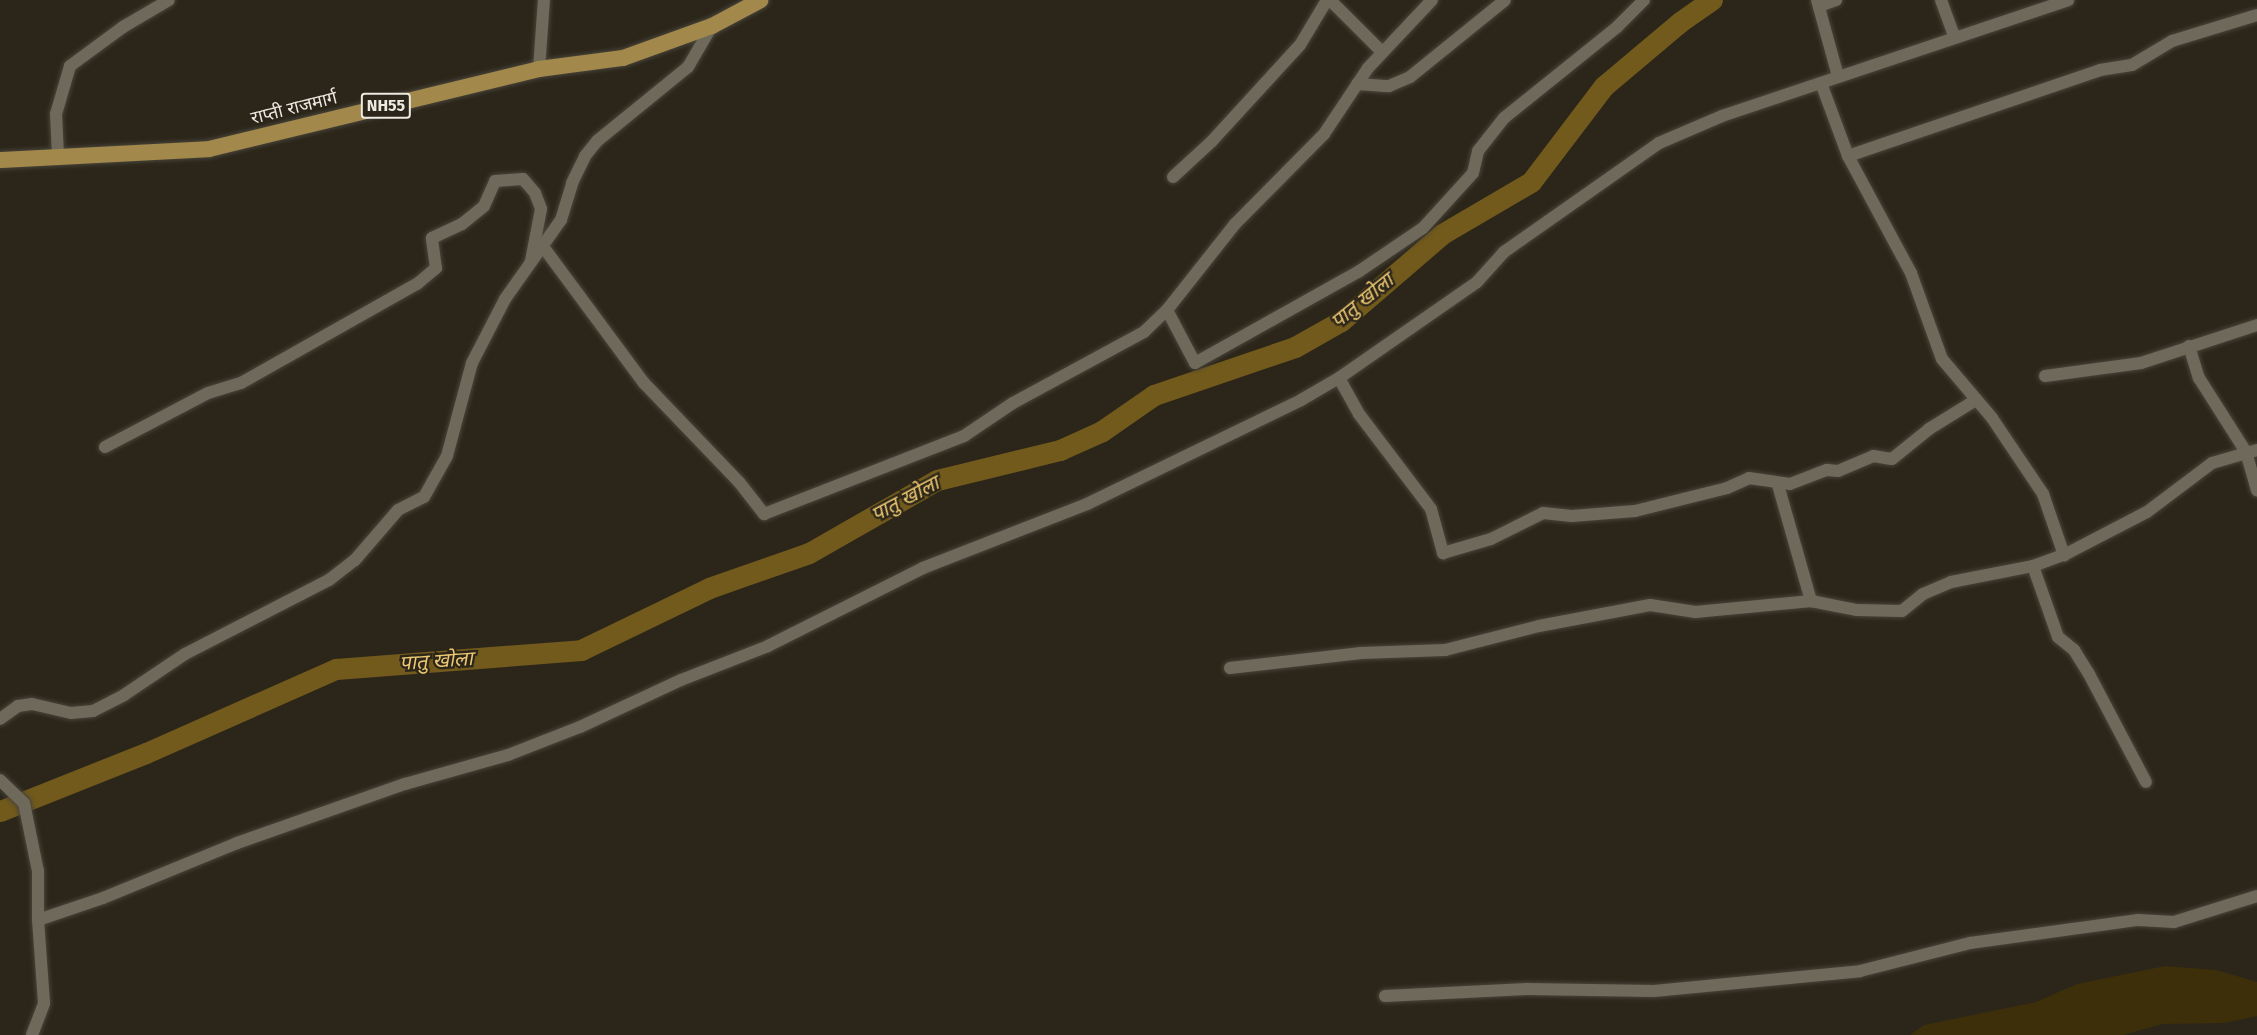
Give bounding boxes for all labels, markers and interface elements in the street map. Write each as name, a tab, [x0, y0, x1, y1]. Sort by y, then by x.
street label: राप्ती राजमार्ग	[249, 87, 339, 129]
road number: NH55	[360, 93, 412, 119]
water label: पातु खोला	[1326, 269, 1398, 333]
water label: पातु खोला	[867, 471, 943, 527]
water label: पातु खोला	[399, 646, 473, 676]

